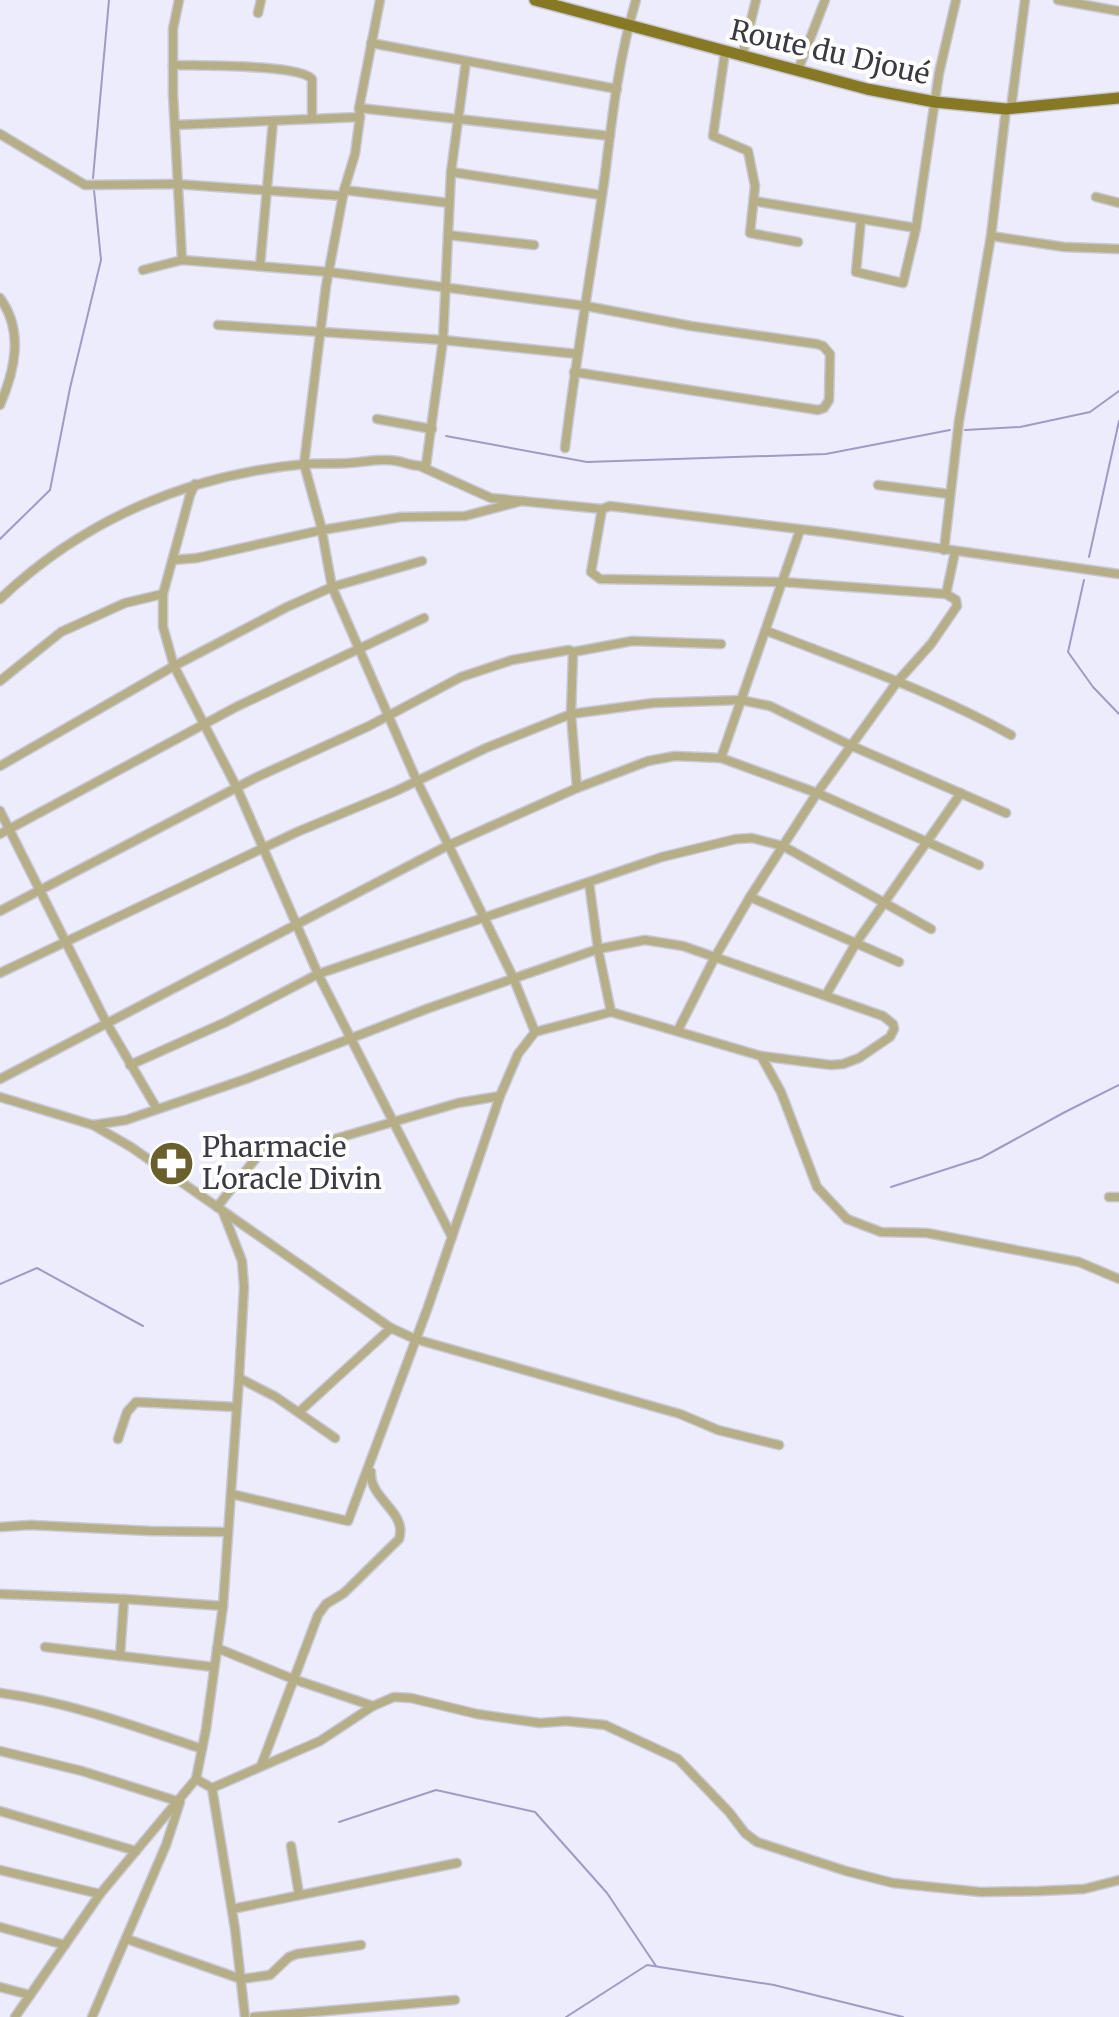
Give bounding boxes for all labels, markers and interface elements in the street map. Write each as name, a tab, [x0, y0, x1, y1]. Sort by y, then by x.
street label: Route du Djoué	[727, 12, 933, 92]
place label: Pharmacie L'oracle Divin	[202, 1129, 382, 1197]
pharmacy icon: Pharmacie L'oracle Divin	[147, 1139, 195, 1187]

